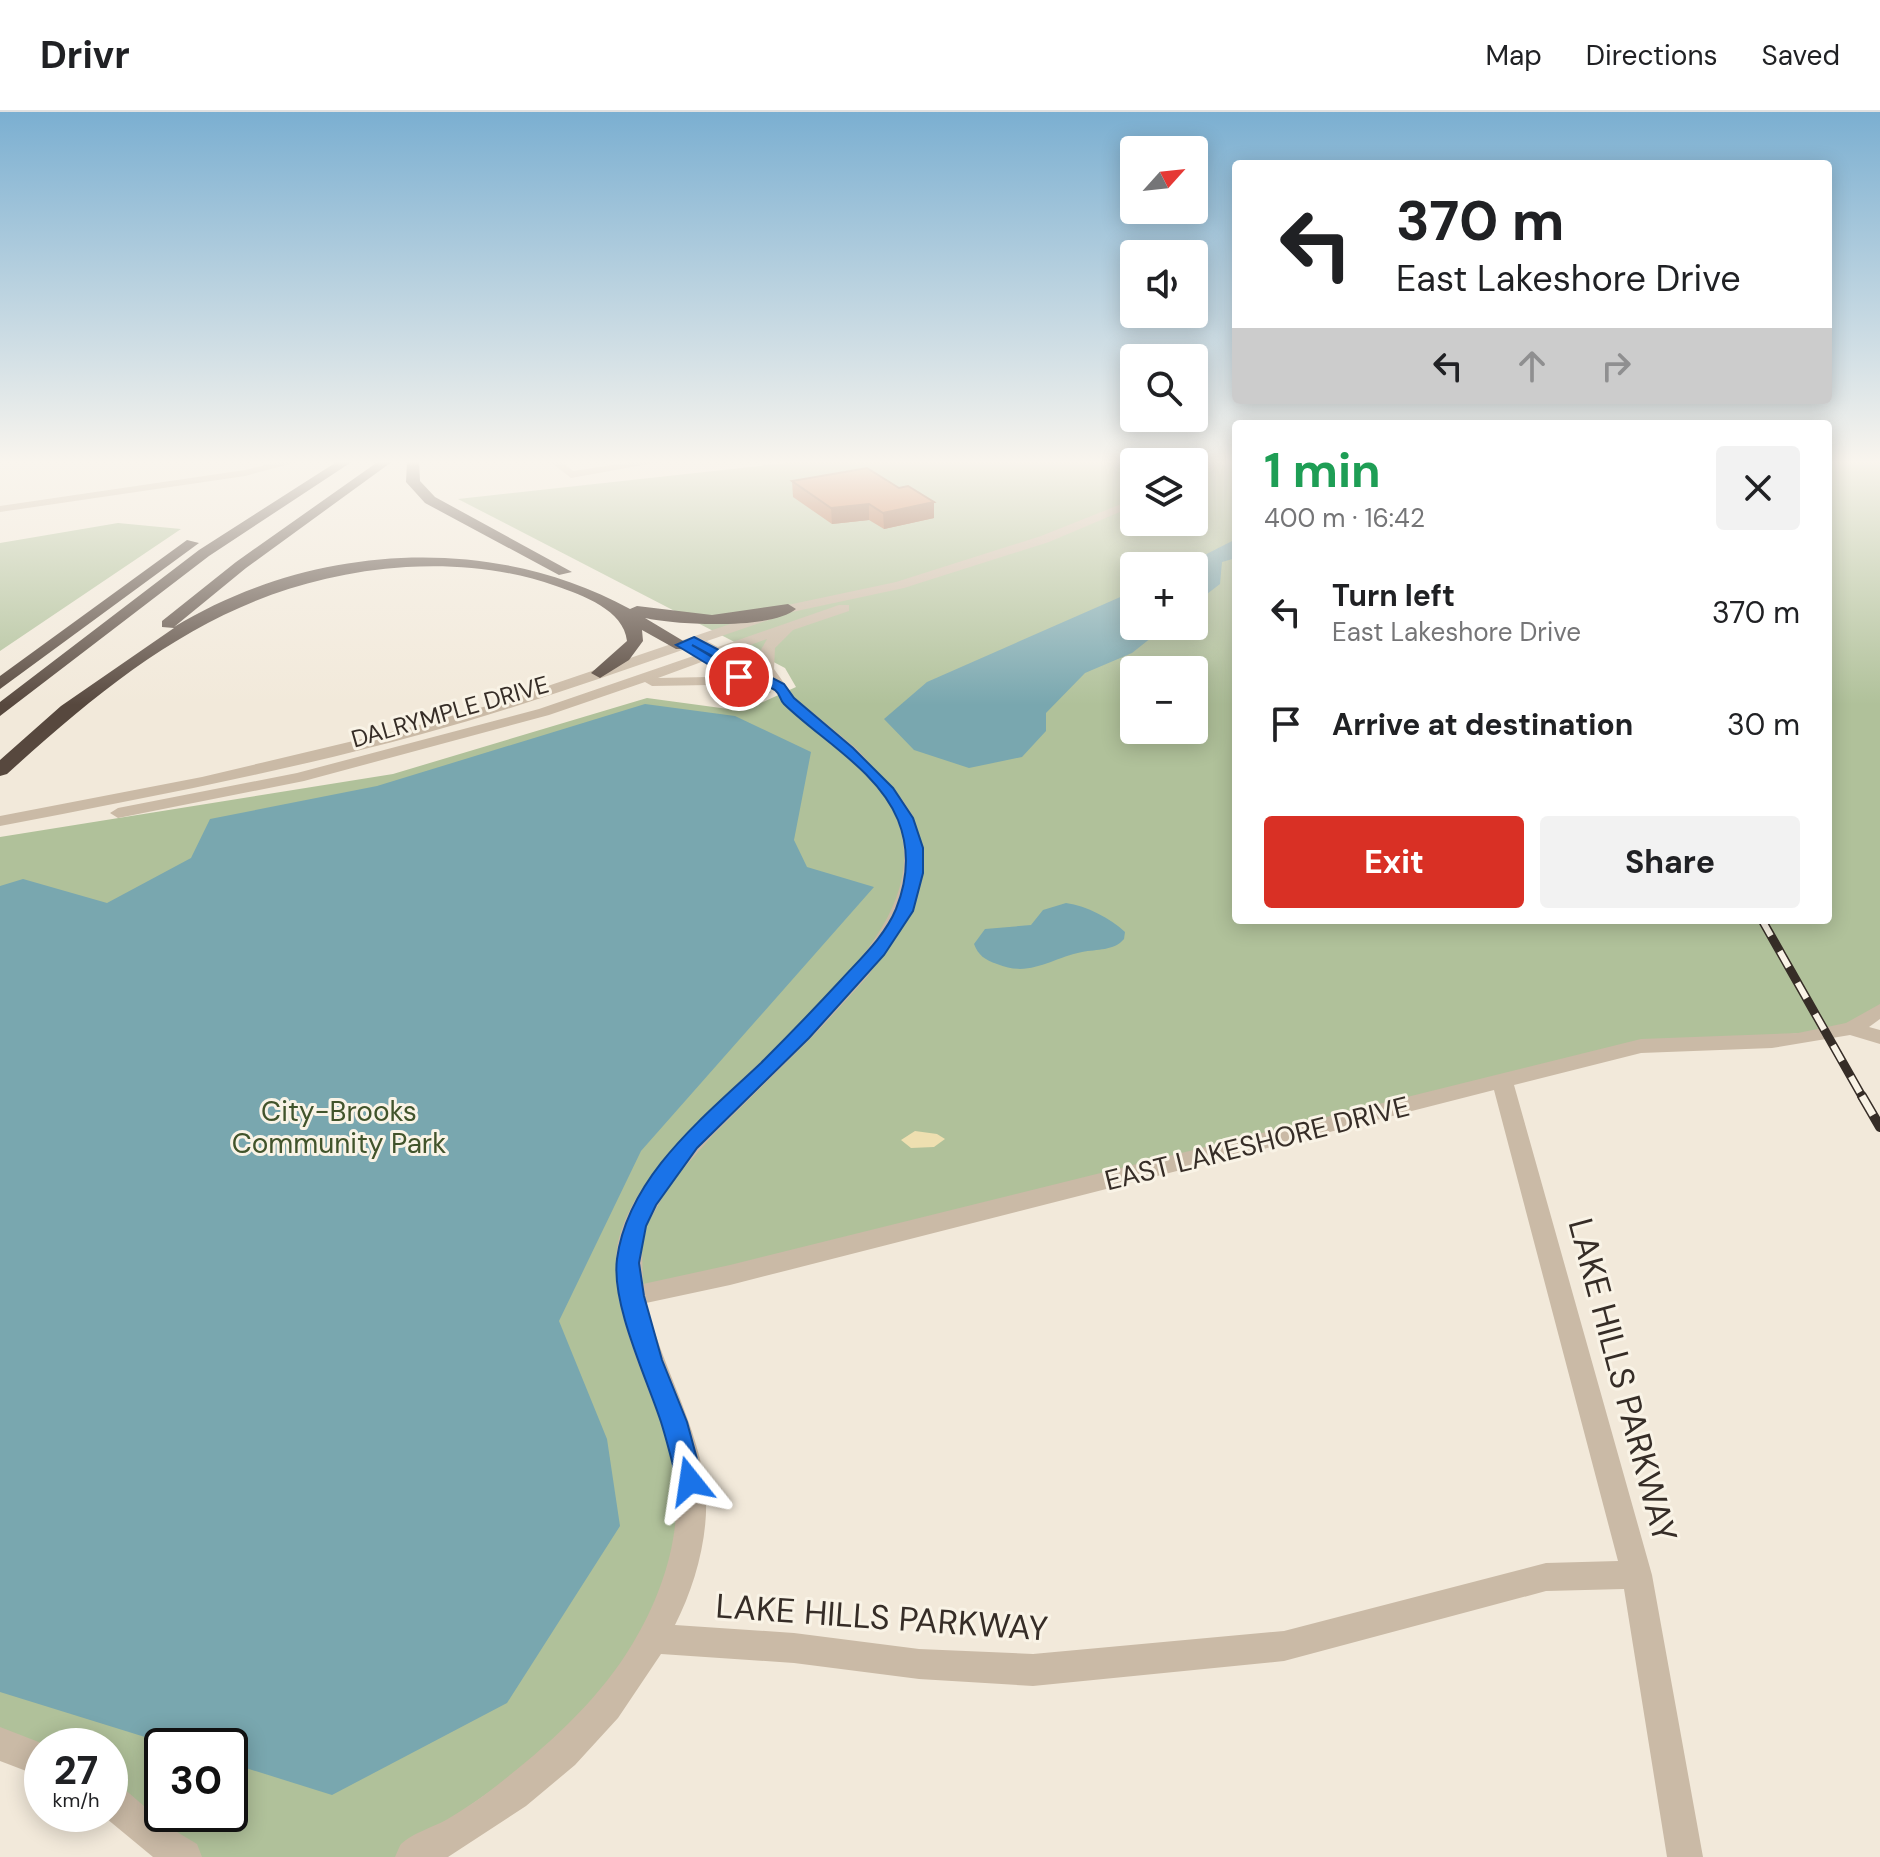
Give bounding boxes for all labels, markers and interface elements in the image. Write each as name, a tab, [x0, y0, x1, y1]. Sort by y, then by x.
text: Drivr	[40, 30, 130, 80]
text: Map	[1485, 37, 1542, 74]
text: Directions	[1586, 37, 1718, 74]
text: Saved	[1762, 37, 1840, 74]
north arrow	[1120, 136, 1208, 224]
map controls	[1120, 136, 1208, 744]
text: 370 m	[1396, 184, 1564, 257]
icon: left	[1264, 192, 1368, 296]
button: sound	[1120, 240, 1208, 328]
text: East Lakeshore Drive	[1396, 255, 1741, 302]
button: search	[1120, 344, 1208, 432]
icon: left	[1426, 344, 1470, 388]
icon: ahead	[1510, 344, 1554, 388]
icon: right	[1594, 344, 1638, 388]
text: 1 min	[1264, 439, 1381, 502]
button: close	[1716, 446, 1800, 530]
button: layers	[1120, 448, 1208, 536]
text: 400 m · 16:42	[1264, 501, 1425, 535]
button: +	[1120, 552, 1208, 640]
text: Turn left	[1332, 576, 1455, 615]
icon: left	[1264, 590, 1308, 634]
text: 370 m	[1712, 593, 1800, 632]
text: East Lakeshore Drive	[1332, 615, 1581, 649]
pin	[705, 643, 773, 711]
icon: arrive	[717, 655, 761, 699]
button: −	[1120, 656, 1208, 744]
street label: DALRYMPLE DRIVE	[348, 668, 552, 755]
icon: arrive	[1264, 702, 1308, 746]
text: Arrive at destination	[1332, 705, 1633, 744]
text: 30 m	[1727, 705, 1800, 744]
button: Exit	[1264, 816, 1524, 908]
button: Share	[1540, 816, 1800, 908]
street label: EAST LAKESHORE DRIVE	[1101, 1088, 1413, 1199]
park label: City-Brooks Community Park	[232, 1093, 446, 1162]
street label: LAKE HILLS PARKWAY	[1558, 1213, 1687, 1547]
position arrow	[648, 1439, 732, 1523]
street label: LAKE HILLS PARKWAY	[714, 1583, 1050, 1652]
speed limit sign: 30	[144, 1728, 248, 1832]
text: 27	[54, 1744, 98, 1796]
text: km/h	[52, 1787, 100, 1813]

